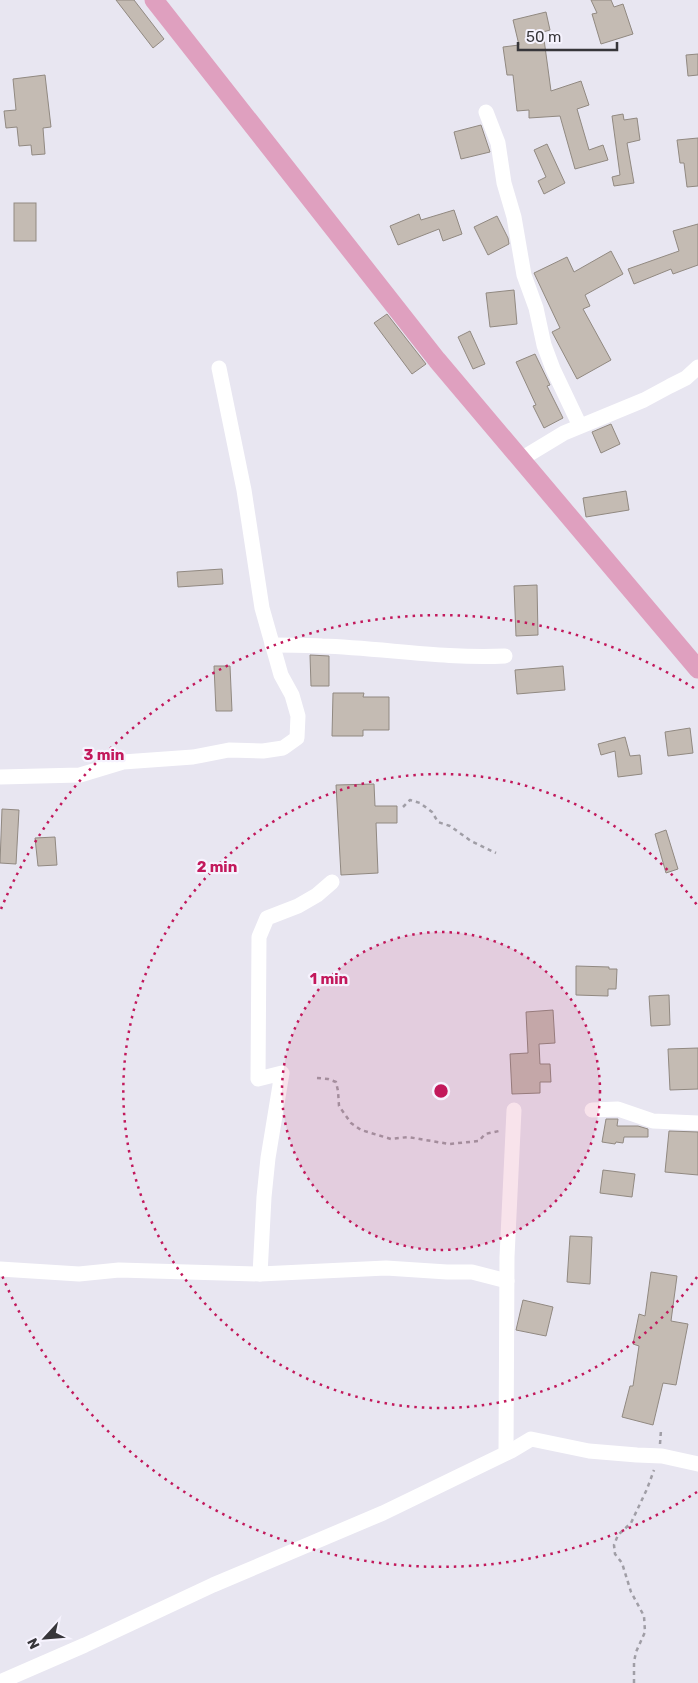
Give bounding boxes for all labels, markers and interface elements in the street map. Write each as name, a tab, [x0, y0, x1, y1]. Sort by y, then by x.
scale bar	[518, 20, 617, 52]
text: 50 m	[526, 28, 561, 46]
text: 3 min	[84, 746, 124, 764]
text: 2 min	[197, 858, 237, 876]
text: 1 min	[310, 970, 348, 988]
centre of rings	[432, 1082, 450, 1100]
north arrow	[20, 1613, 70, 1663]
text: N	[24, 1635, 44, 1652]

